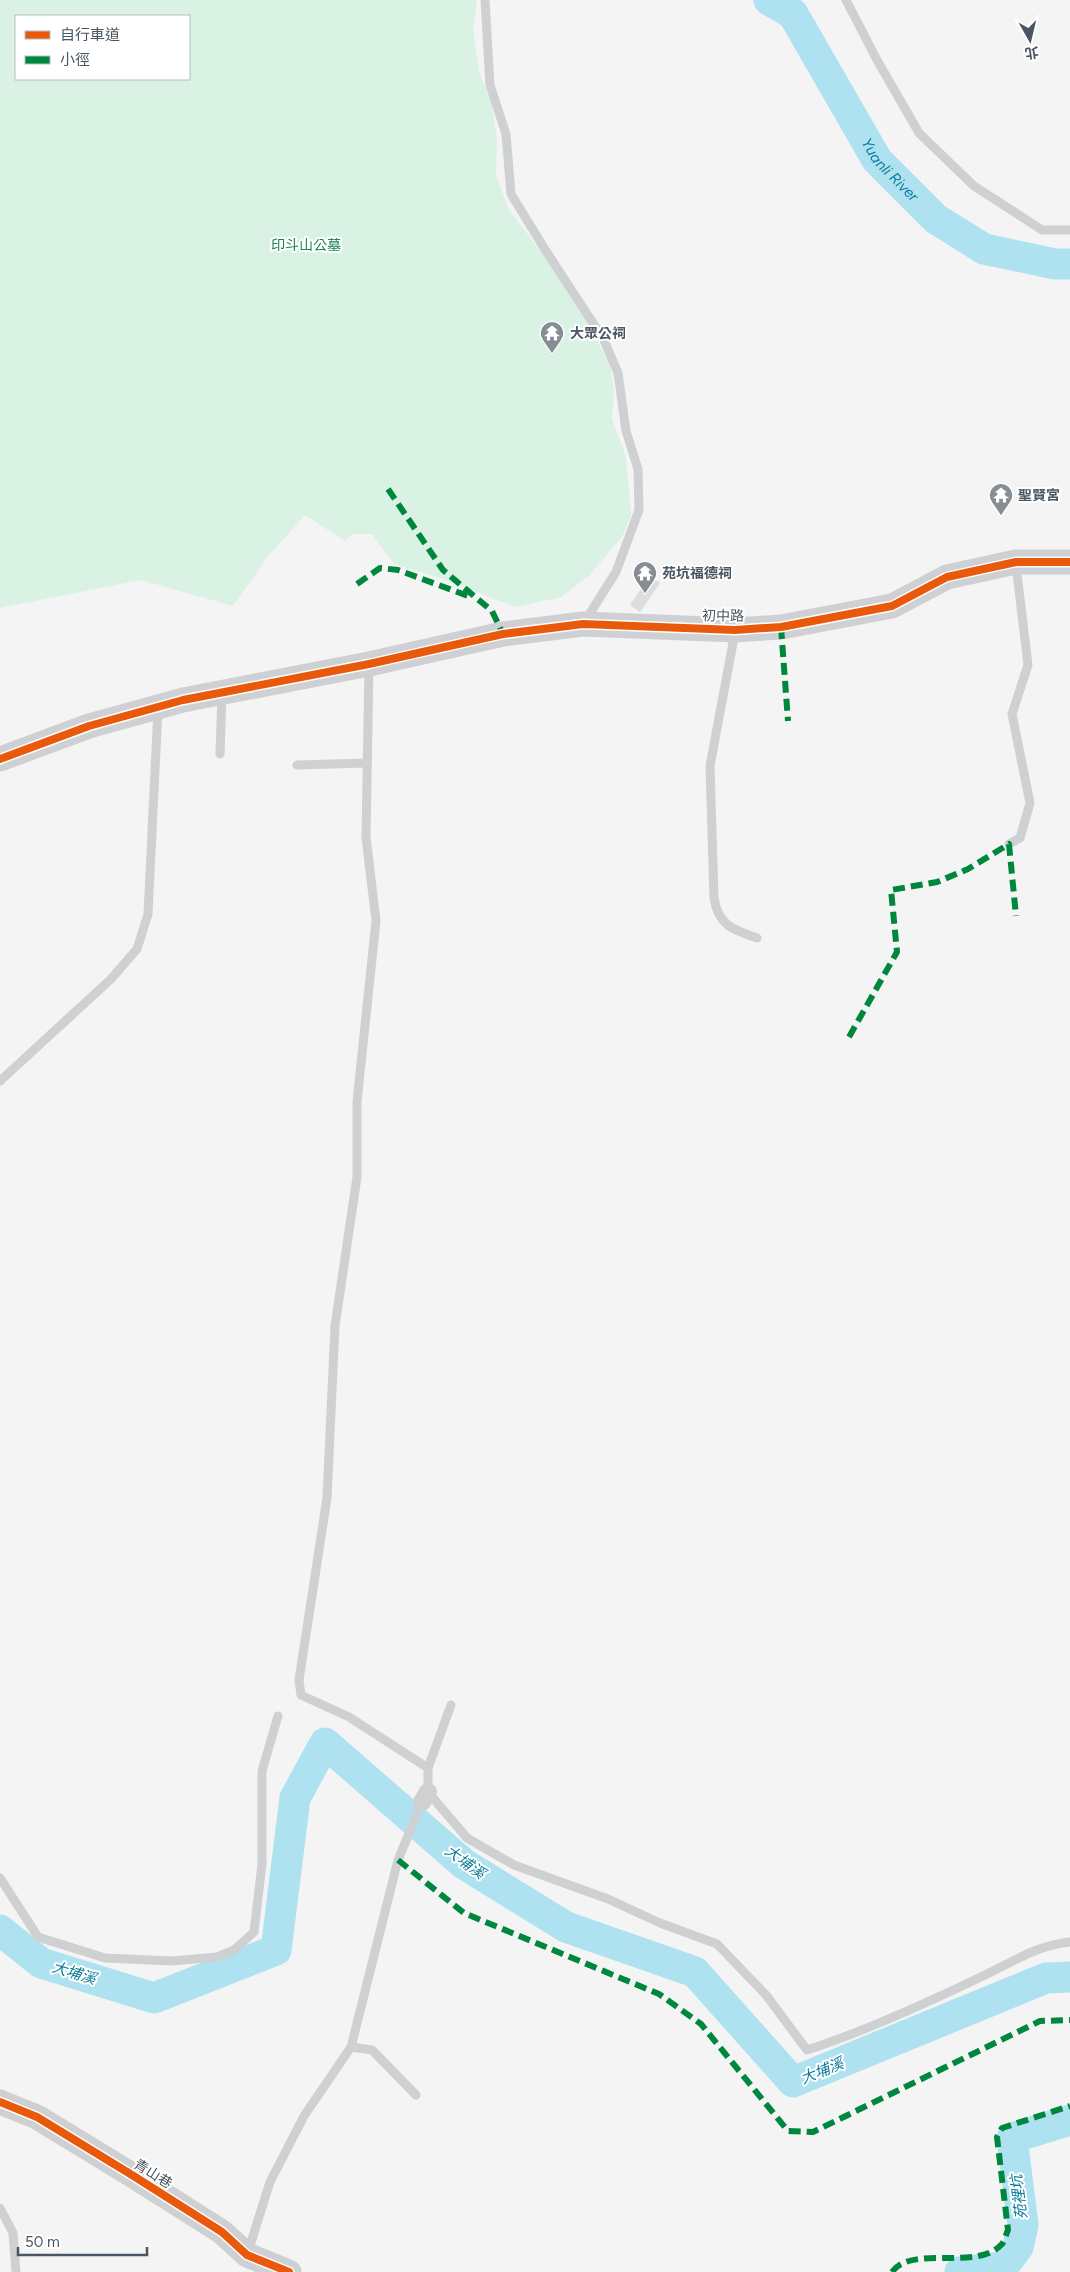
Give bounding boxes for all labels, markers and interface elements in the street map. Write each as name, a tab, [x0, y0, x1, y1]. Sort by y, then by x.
legend	[15, 15, 190, 80]
north arrow	[1005, 15, 1055, 65]
text: 自行車道	[60, 26, 120, 44]
text: 北	[1024, 43, 1040, 62]
text: 小徑	[60, 51, 90, 69]
water label: Yuanli River	[857, 135, 923, 206]
park label: 印斗山公墓	[271, 237, 341, 254]
temple icon: 大眾公祠	[539, 320, 565, 354]
place label: 大眾公祠	[570, 325, 626, 342]
temple icon: 聖賢宮	[988, 482, 1014, 516]
place label: 聖賢宮	[1018, 487, 1060, 504]
temple icon: 苑坑福德祠	[632, 560, 658, 594]
place label: 苑坑福德祠	[662, 565, 732, 582]
street label: 初中路	[702, 607, 744, 625]
water label: 大埔溪	[442, 1841, 490, 1884]
water label: 大埔溪	[50, 1958, 100, 1989]
water label: 大埔溪	[798, 2053, 848, 2088]
street label: 青山巷	[131, 2156, 175, 2192]
water label: 苑裡坑	[1007, 2172, 1031, 2220]
scale bar	[18, 2224, 146, 2256]
text: 50 m	[25, 2233, 60, 2251]

